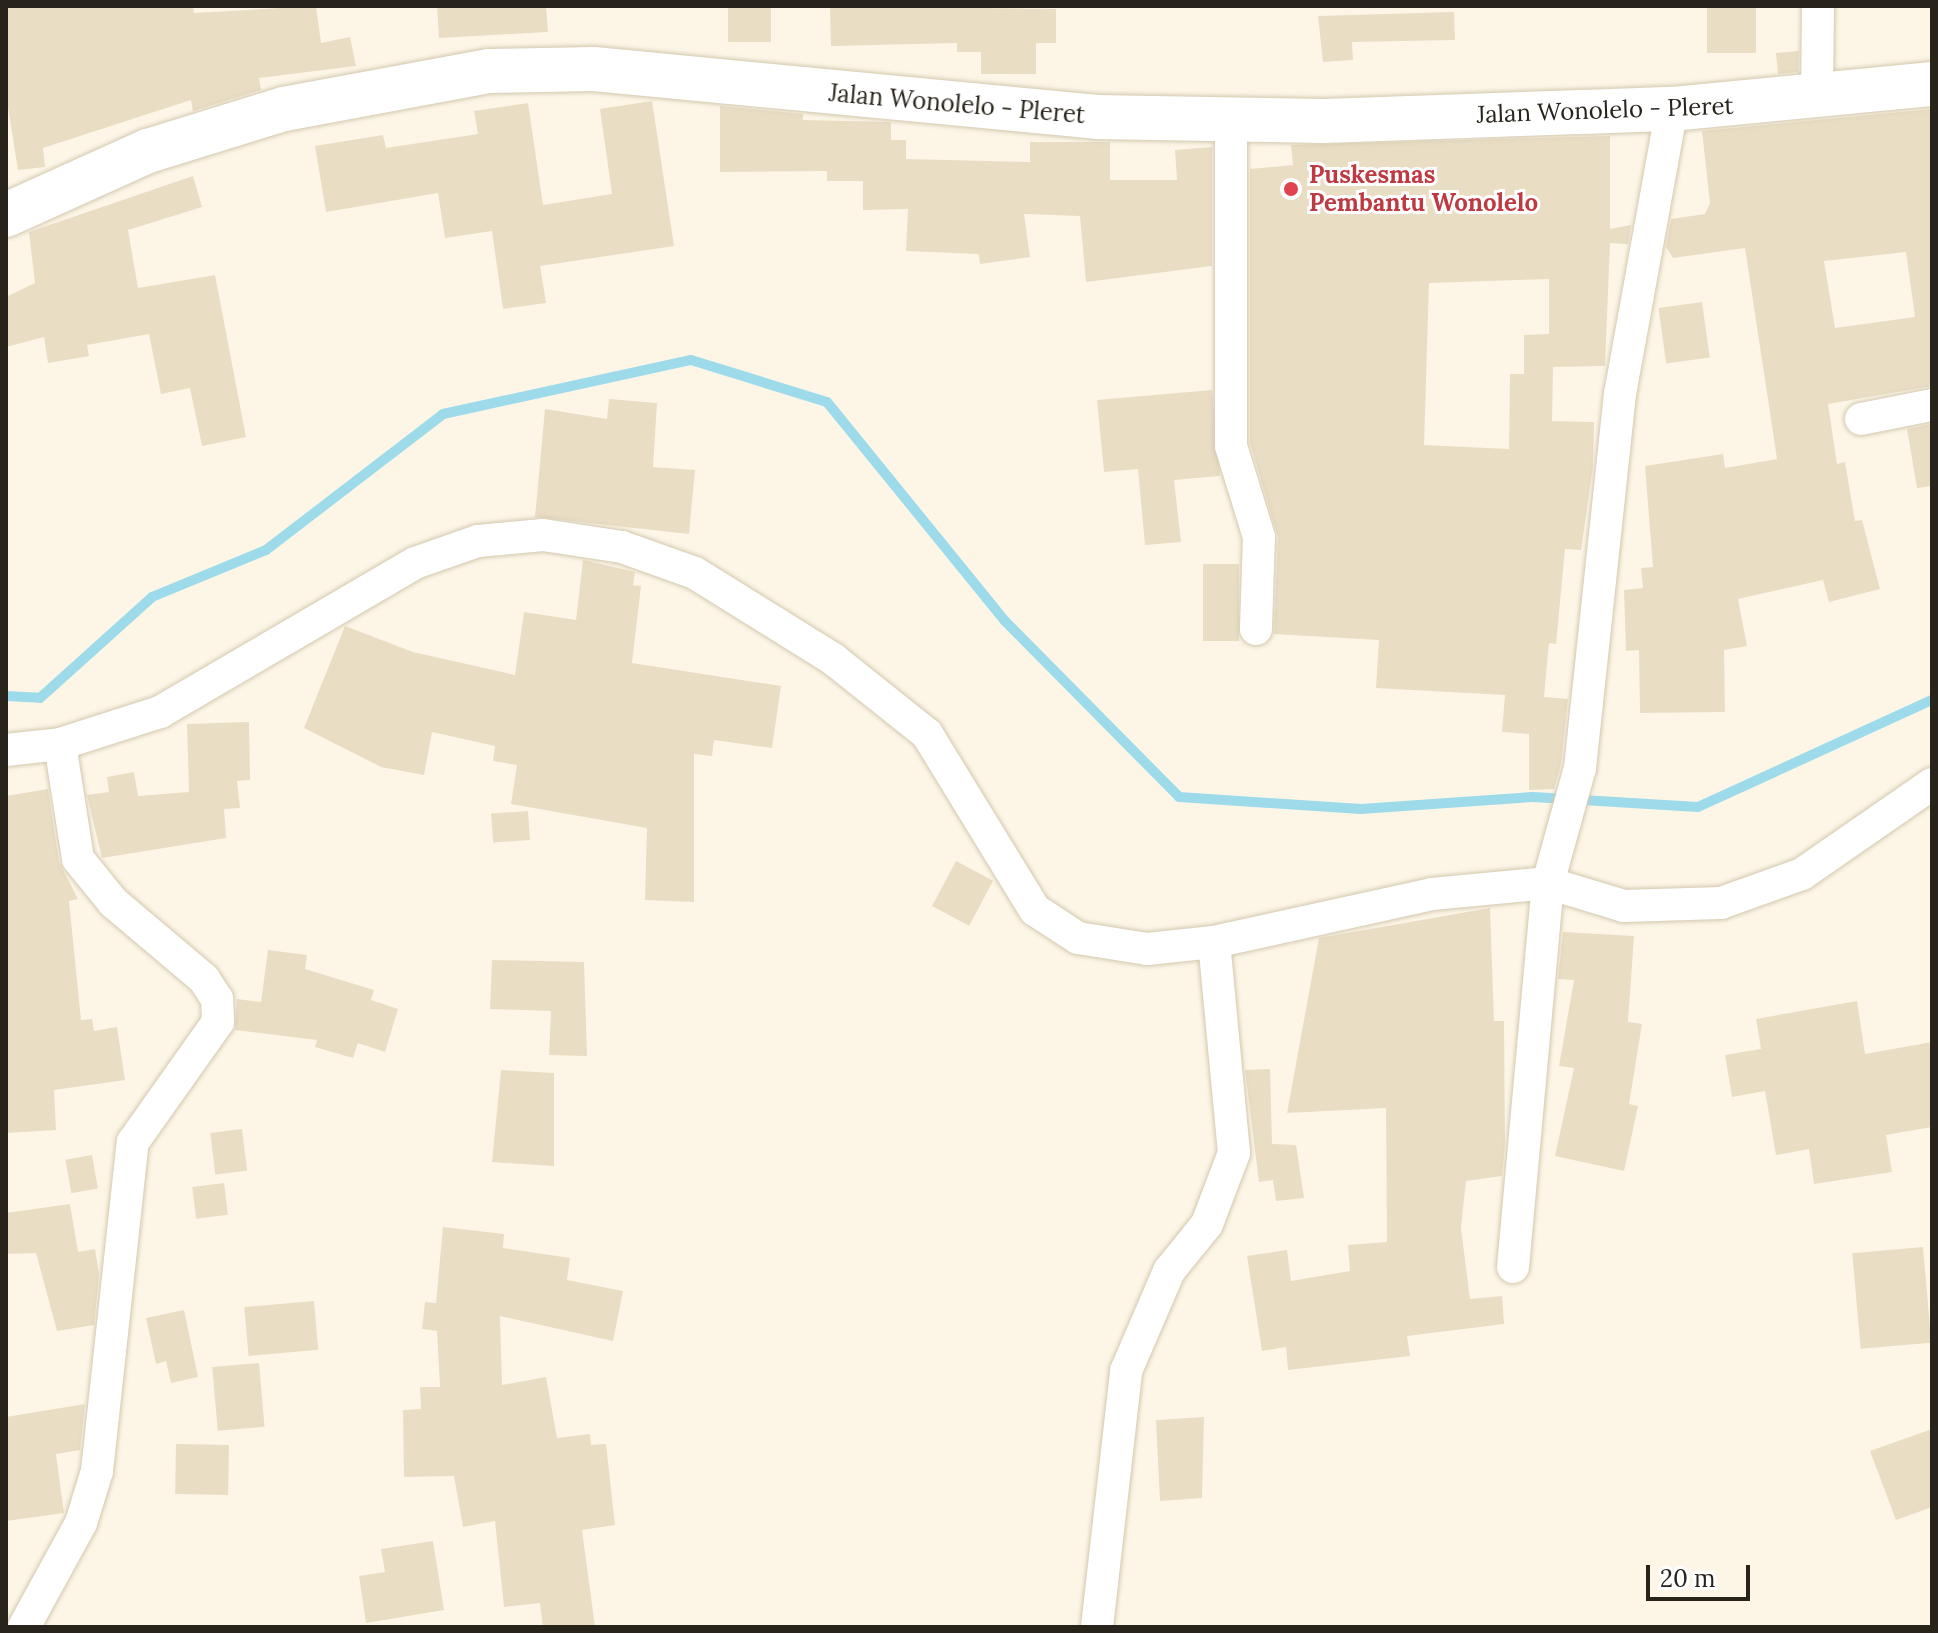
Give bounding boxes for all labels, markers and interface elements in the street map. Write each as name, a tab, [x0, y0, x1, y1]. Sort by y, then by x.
street label: Jalan Wonolelo - Pleret	[828, 78, 1086, 130]
street label: Jalan Wonolelo - Pleret	[1476, 91, 1734, 129]
place label: Puskesmas Pembantu Wonolelo	[1309, 161, 1538, 217]
marker: Puskesmas Pembantu Wonolelo	[1280, 178, 1302, 200]
scale bar	[1650, 1549, 1754, 1599]
text: 20 m	[1660, 1563, 1716, 1594]

